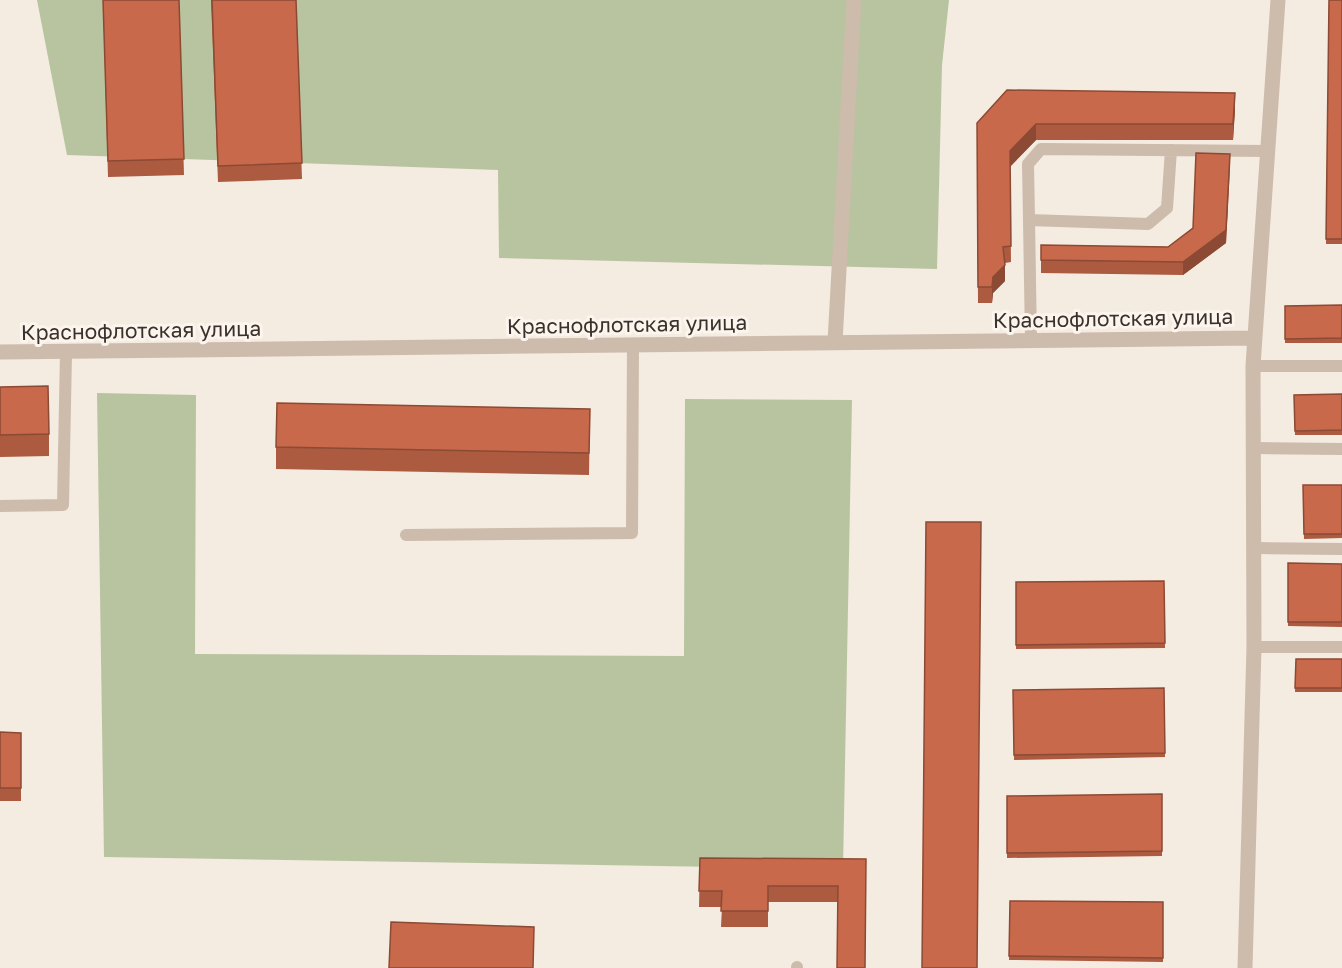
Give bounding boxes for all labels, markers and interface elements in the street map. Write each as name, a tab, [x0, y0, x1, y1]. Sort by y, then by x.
street label: Краснофлотская улица	[993, 303, 1233, 333]
street label: Краснофлотская улица	[507, 309, 747, 339]
street label: Краснофлотская улица	[21, 315, 261, 345]

